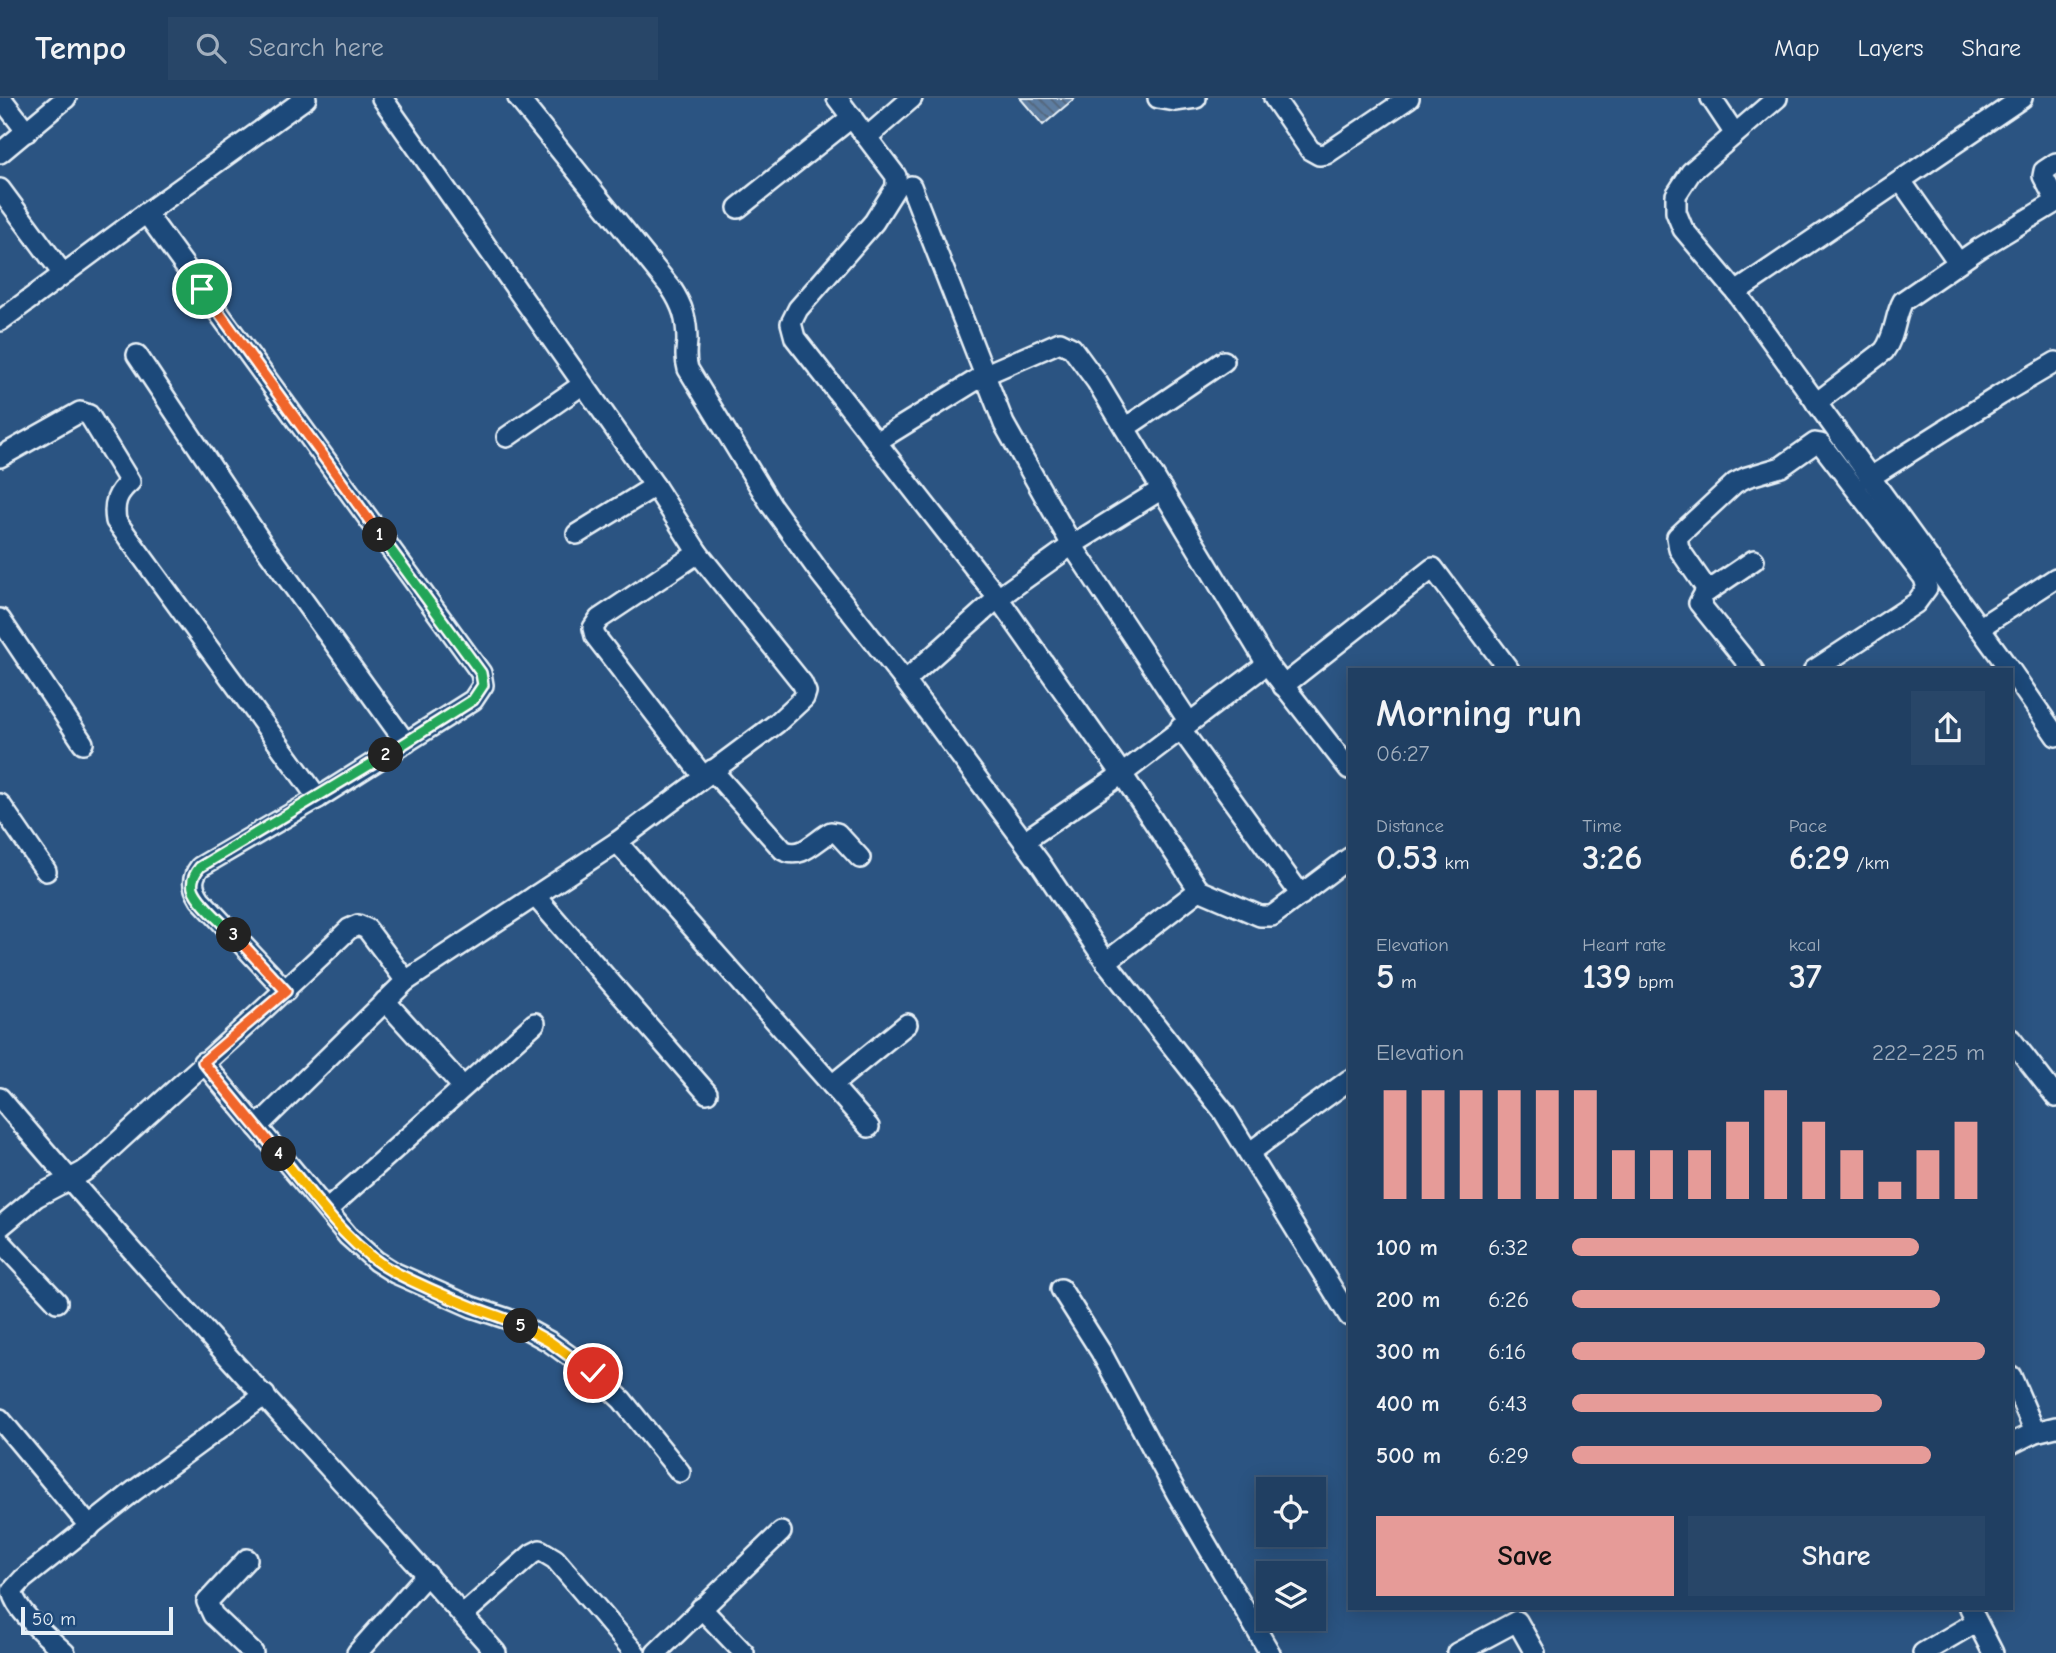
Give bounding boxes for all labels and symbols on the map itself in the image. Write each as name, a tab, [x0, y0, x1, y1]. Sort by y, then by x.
pin	[172, 259, 232, 319]
pin: 1	[362, 518, 398, 552]
pin: 2	[368, 738, 404, 772]
pin: 3	[216, 918, 252, 952]
pin: 4	[262, 1136, 296, 1172]
pin: 5	[504, 1308, 538, 1344]
pin	[563, 1343, 623, 1403]
scale bar	[21, 1604, 173, 1636]

